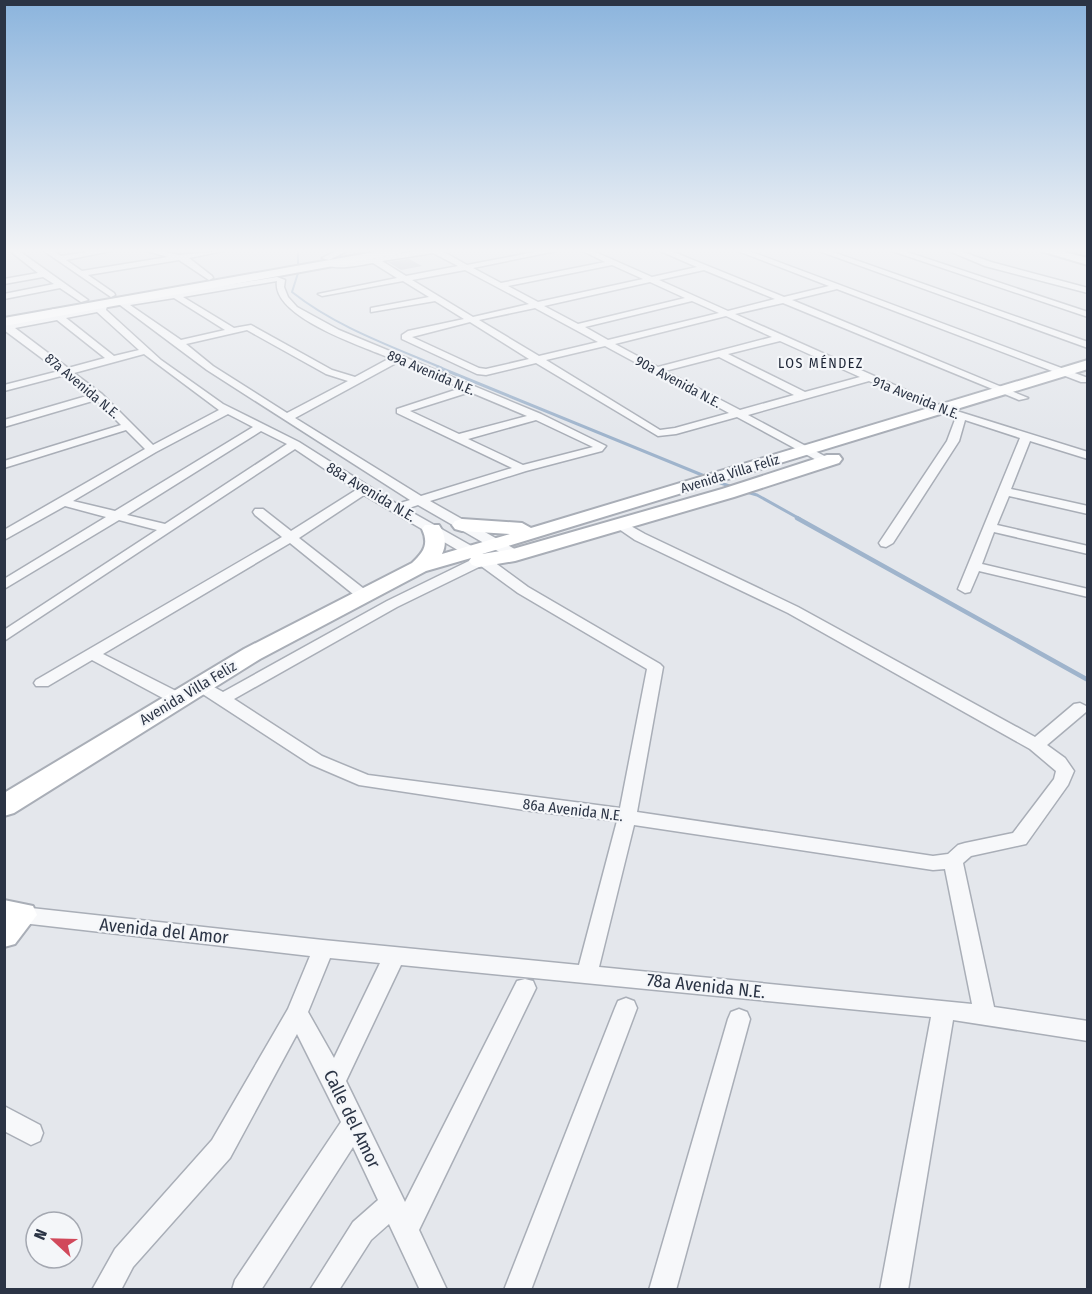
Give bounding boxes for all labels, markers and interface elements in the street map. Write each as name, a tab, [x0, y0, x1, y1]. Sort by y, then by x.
street label: 89a Avenida N.E.	[385, 347, 477, 399]
street label: 87a Avenida N.E.	[41, 350, 123, 422]
street label: 90a Avenida N.E.	[632, 352, 724, 412]
district label: LOS MÉNDEZ	[778, 354, 864, 372]
street label: 91a Avenida N.E.	[870, 373, 962, 423]
street label: Avenida Villa Feliz	[679, 451, 782, 497]
street label: 88a Avenida N.E.	[323, 458, 419, 526]
street label: Avenida Villa Feliz	[136, 657, 240, 729]
street label: 86a Avenida N.E.	[522, 795, 624, 825]
street label: Avenida del Amor	[98, 913, 230, 949]
street label: 78a Avenida N.E.	[646, 969, 767, 1003]
street label: Calle del Amor	[319, 1066, 386, 1172]
north arrow	[24, 1210, 84, 1270]
text: N	[30, 1227, 51, 1243]

